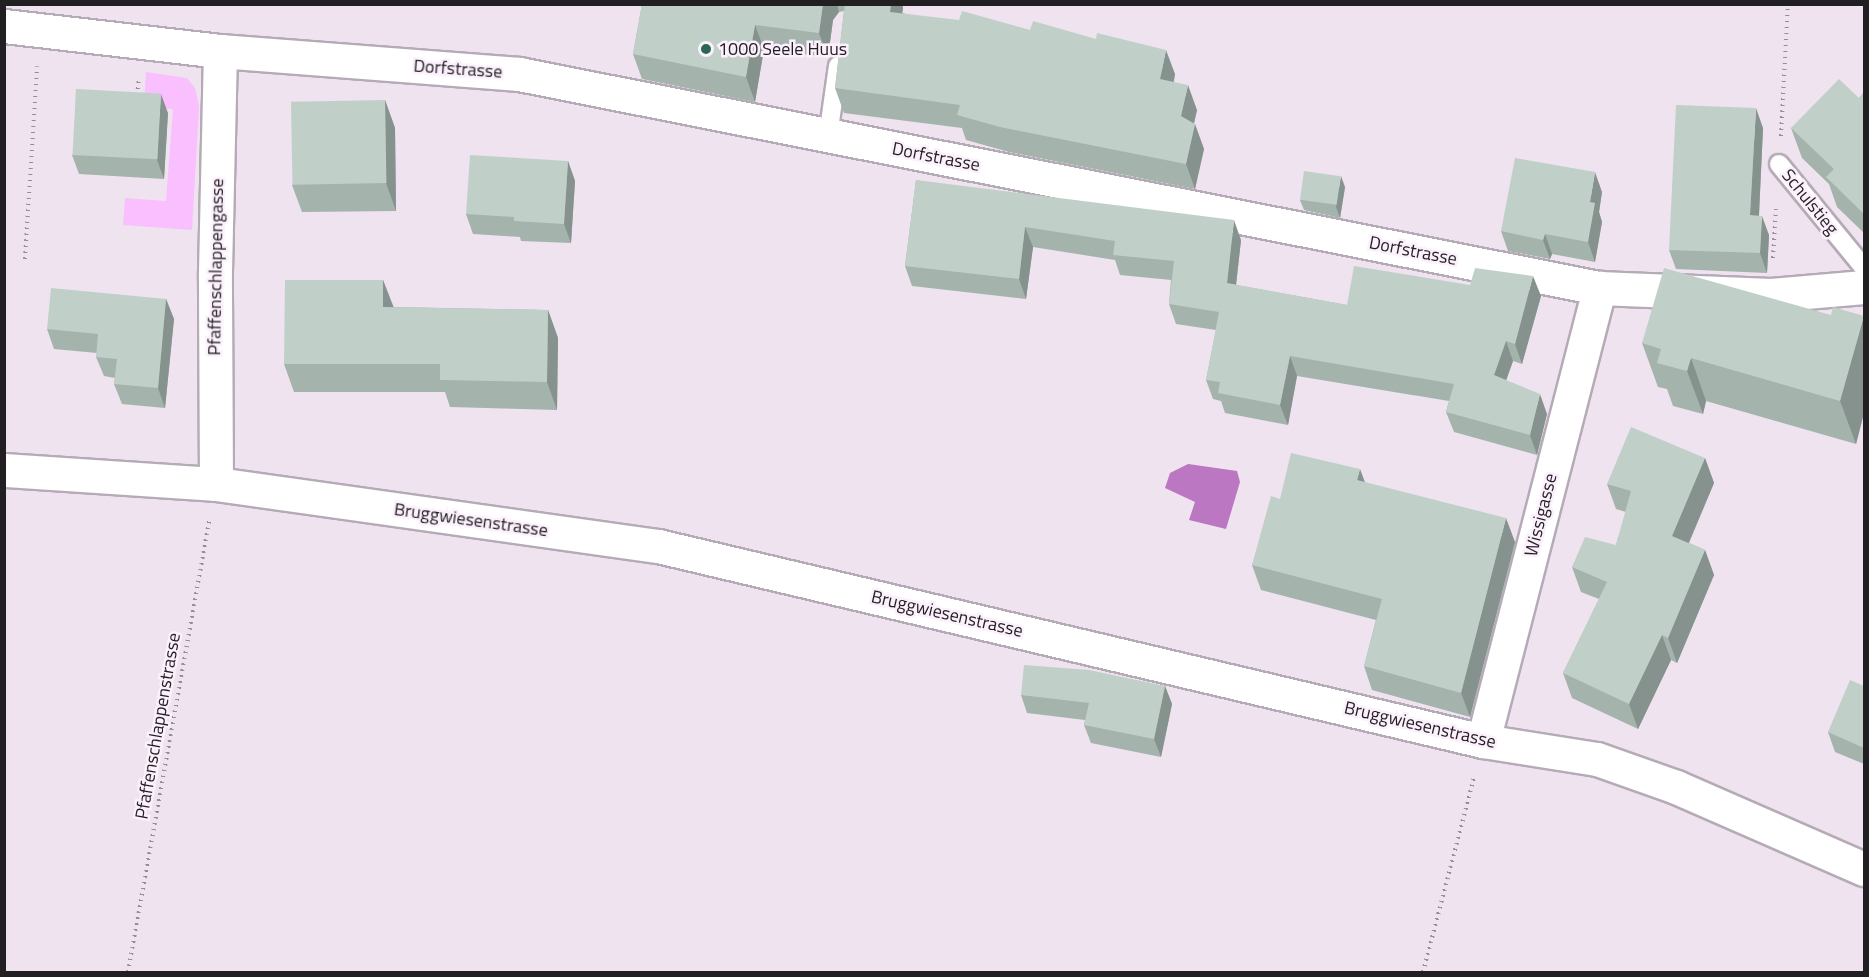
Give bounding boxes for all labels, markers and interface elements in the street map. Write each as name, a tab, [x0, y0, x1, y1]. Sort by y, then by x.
place label: 1000 Seele Huus	[718, 38, 847, 60]
marker: 1000 Seele Huus	[699, 42, 713, 56]
street label: Dorfstrasse	[413, 55, 503, 83]
street label: Dorfstrasse	[890, 138, 982, 176]
street label: Schulstieg	[1777, 165, 1843, 239]
street label: Pfaffenschlappengasse	[204, 178, 228, 356]
street label: Dorfstrasse	[1367, 232, 1459, 270]
street label: Wissigasse	[1520, 471, 1562, 559]
street label: Bruggwiesenstrasse	[393, 499, 549, 541]
street label: Bruggwiesenstrasse	[869, 586, 1025, 642]
street label: Pfaffenschlappenstrasse	[131, 631, 185, 821]
street label: Bruggwiesenstrasse	[1342, 697, 1498, 753]

